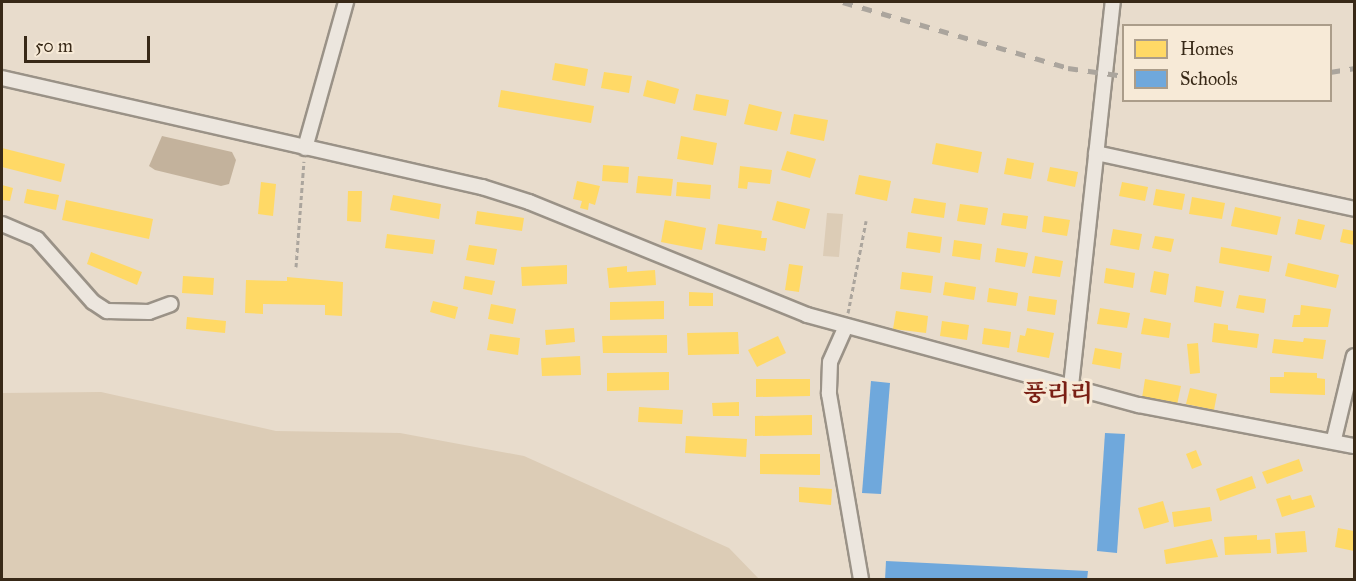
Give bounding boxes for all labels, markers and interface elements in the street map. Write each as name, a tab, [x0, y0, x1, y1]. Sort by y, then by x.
scale bar	[27, 24, 153, 62]
legend	[1122, 24, 1332, 102]
text: 50 m	[35, 35, 73, 57]
text: Homes	[1180, 38, 1234, 60]
text: Schools	[1180, 68, 1238, 90]
district label: 풍리리	[1023, 380, 1093, 408]

